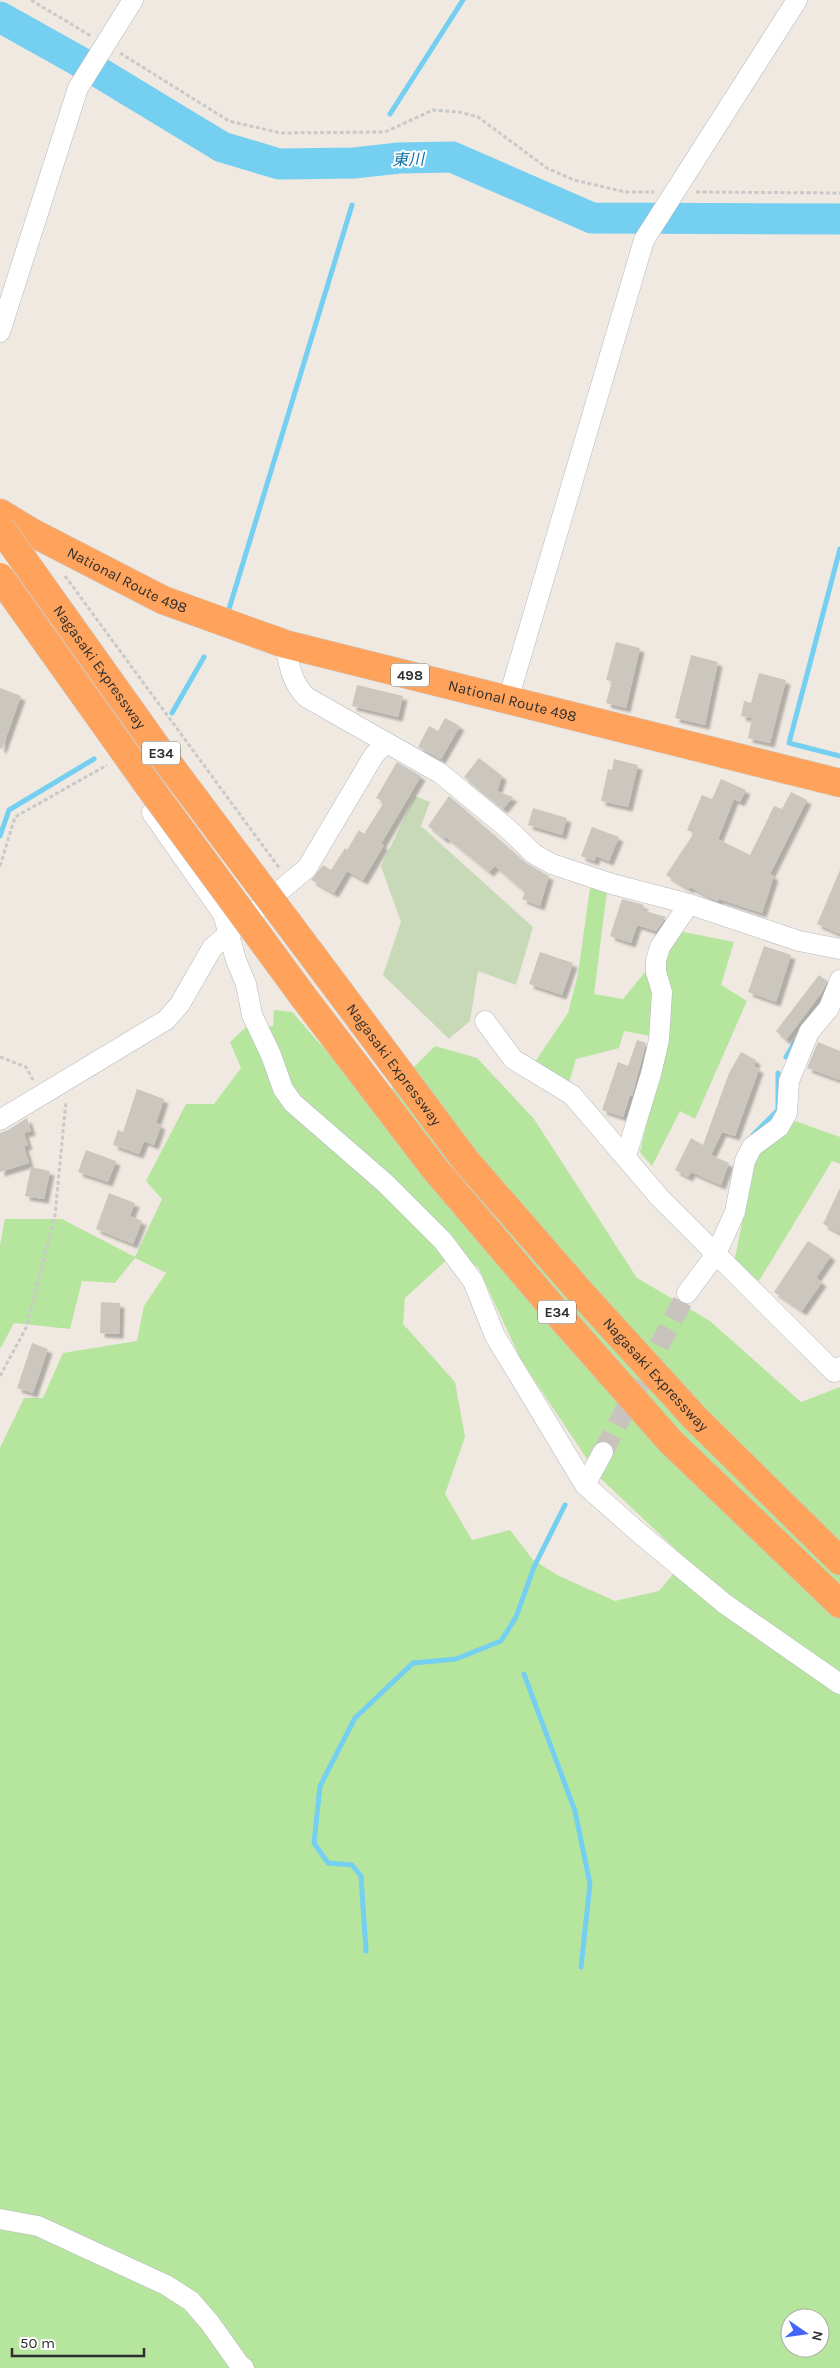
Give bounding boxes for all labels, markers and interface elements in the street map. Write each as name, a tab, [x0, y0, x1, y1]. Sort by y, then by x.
water label: 東川	[392, 149, 426, 170]
street label: National Route 498	[64, 543, 190, 617]
street label: Nagasaki Expressway	[50, 602, 150, 733]
road number: 498	[391, 664, 429, 686]
street label: National Route 498	[446, 676, 578, 726]
road number: E34	[142, 741, 180, 764]
street label: Nagasaki Expressway	[343, 1000, 446, 1129]
road number: E34	[538, 1300, 576, 1324]
street label: Nagasaki Expressway	[599, 1314, 712, 1435]
north arrow	[780, 2308, 830, 2358]
scale bar	[12, 2326, 145, 2358]
text: N	[808, 2329, 827, 2343]
text: 50 m	[20, 2334, 55, 2352]

